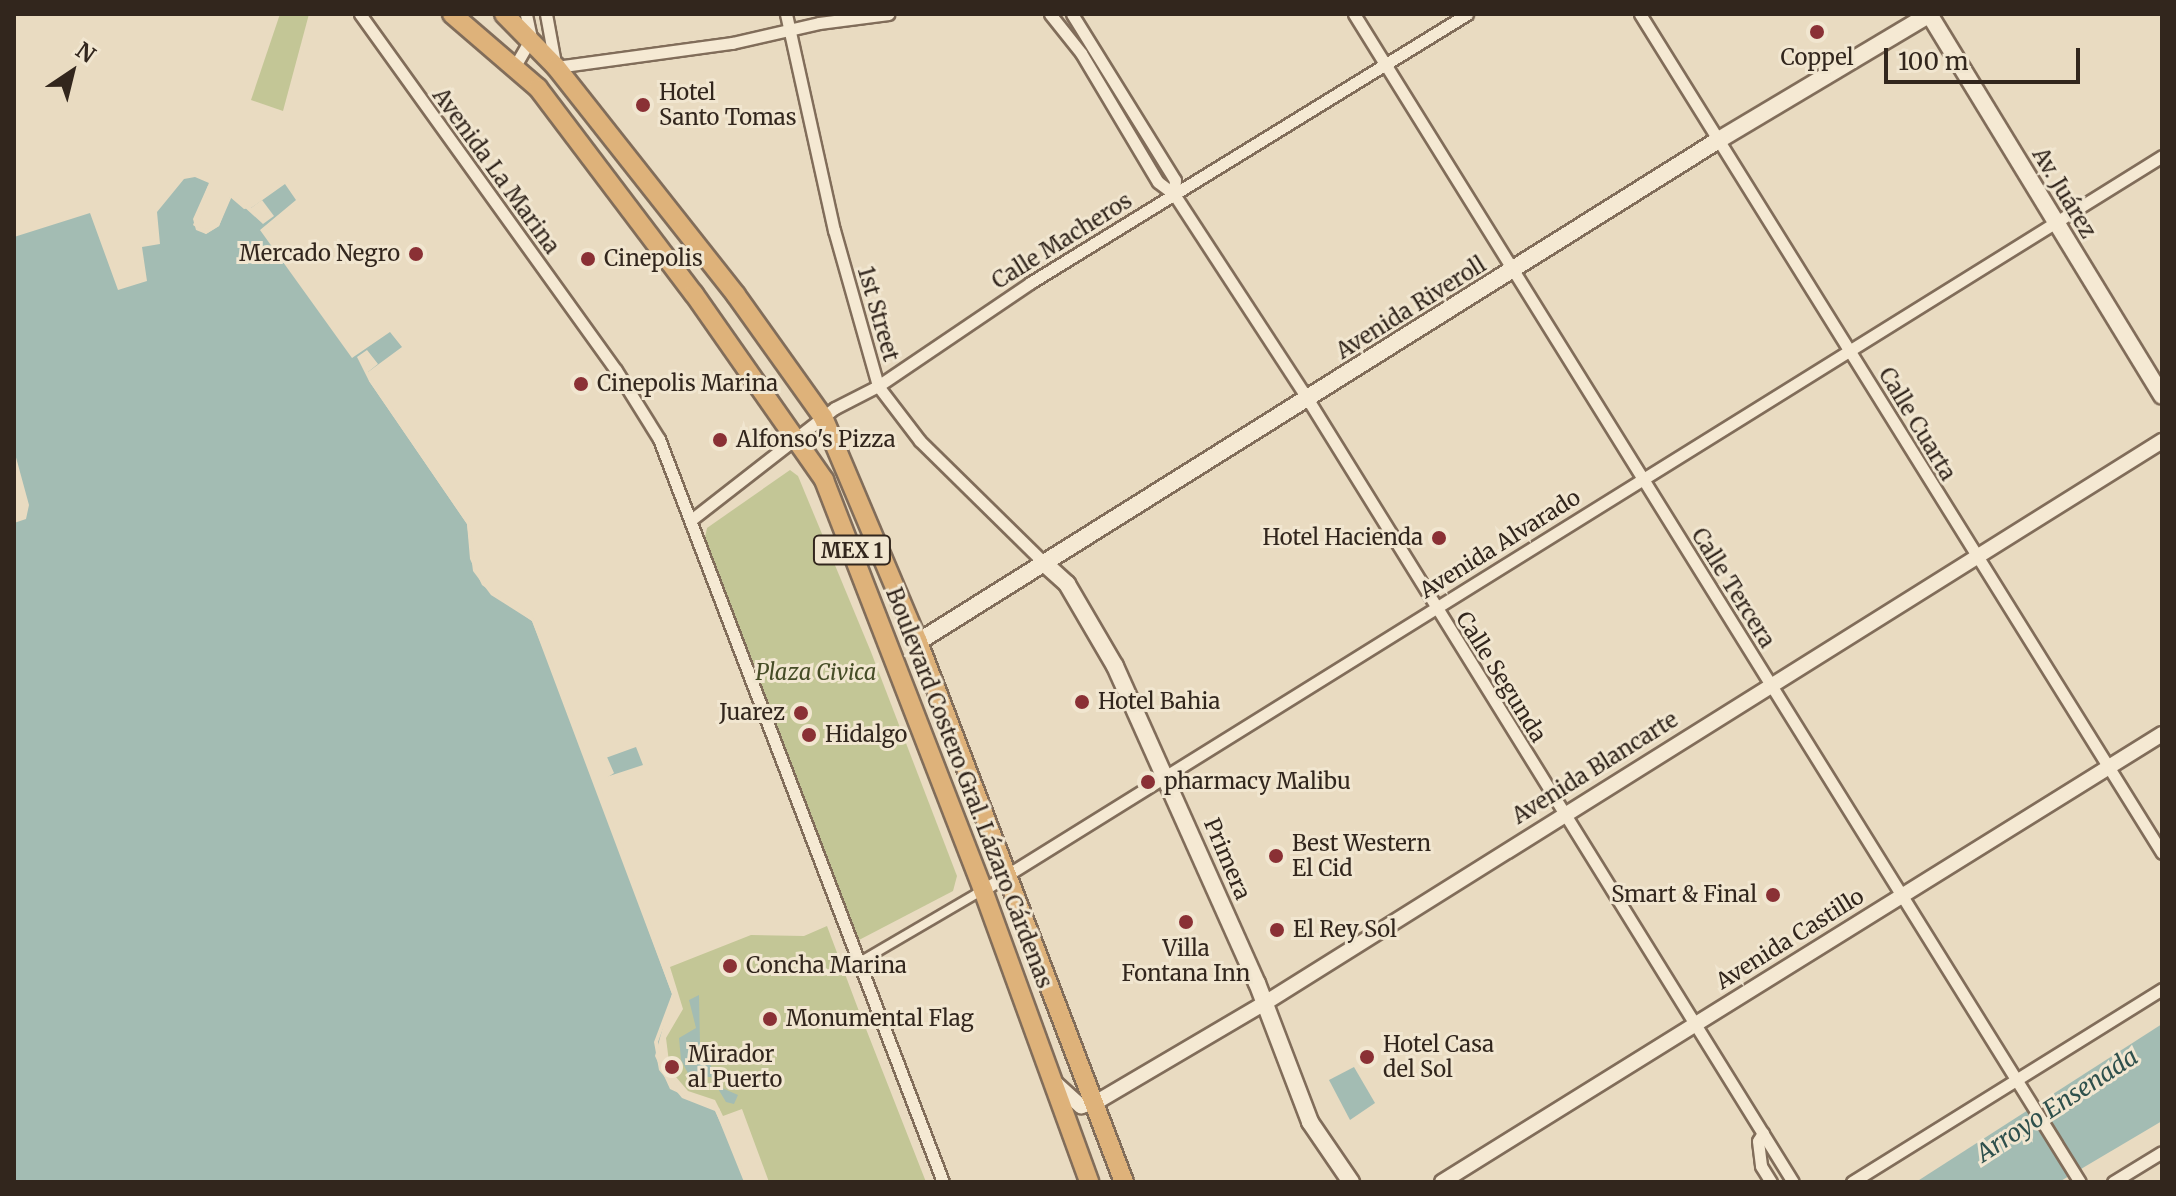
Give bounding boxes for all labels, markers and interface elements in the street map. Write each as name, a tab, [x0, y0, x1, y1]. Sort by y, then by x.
marker: Coppel	[1808, 23, 1826, 41]
north arrow	[32, 32, 112, 112]
scale bar	[1888, 32, 2084, 82]
text: N	[71, 36, 101, 69]
place label: Coppel	[1781, 45, 1853, 71]
text: 100 m	[1898, 46, 1968, 77]
place label: Hotel Santo Tomas	[659, 79, 797, 130]
street label: Avenida La Marina	[427, 83, 565, 259]
marker: Hotel Santo Tomas	[634, 96, 652, 114]
street label: Av. Juárez	[2027, 143, 2101, 243]
street label: Calle Macheros	[987, 187, 1137, 295]
place label: Mercado Negro	[239, 241, 400, 267]
marker: Mercado Negro	[407, 245, 425, 263]
place label: Cinepolis	[604, 246, 703, 272]
marker: Cinepolis	[579, 250, 597, 268]
street label: Avenida Riveroll	[1331, 251, 1491, 365]
street label: 1st Street	[852, 264, 904, 364]
street label: Calle Cuarta	[1873, 363, 1961, 485]
place label: Cinepolis Marina	[597, 371, 778, 397]
marker: Cinepolis Marina	[572, 375, 590, 393]
place label: Alfonso's Pizza	[736, 427, 896, 453]
marker: Alfonso's Pizza	[711, 431, 729, 449]
street label: Avenida Alvarado	[1415, 484, 1585, 604]
street label: Calle Tercera	[1686, 523, 1780, 653]
place label: Hotel Hacienda	[1262, 525, 1423, 551]
marker: Hotel Hacienda	[1430, 529, 1448, 547]
road number: MEX 1	[812, 534, 892, 566]
street label: Boulevard Costero Gral. Lázaro Cárdenas	[880, 584, 1058, 992]
street label: Calle Segunda	[1450, 607, 1552, 747]
park label: Plaza Civica	[756, 660, 876, 686]
place label: Hotel Bahia	[1098, 689, 1220, 715]
marker: Hotel Bahia	[1073, 693, 1091, 711]
place label: Juarez	[719, 700, 785, 726]
marker: Juarez	[792, 704, 810, 722]
street label: Avenida Blancarte	[1507, 706, 1683, 830]
place label: Hidalgo	[825, 722, 907, 748]
marker: Hidalgo	[800, 726, 818, 744]
place label: pharmacy Malibu	[1164, 769, 1351, 795]
marker: pharmacy Malibu	[1139, 773, 1157, 791]
street label: Primera	[1198, 814, 1256, 904]
place label: Best Western El Cid	[1292, 830, 1431, 882]
marker: Best Western El Cid	[1267, 847, 1285, 865]
place label: Smart & Final	[1611, 882, 1757, 908]
street label: Avenida Castillo	[1711, 883, 1869, 995]
marker: Smart & Final	[1764, 886, 1782, 904]
marker: Villa Fontana Inn	[1177, 913, 1195, 931]
place label: El Rey Sol	[1293, 917, 1397, 943]
marker: El Rey Sol	[1268, 921, 1286, 939]
place label: Villa Fontana Inn	[1122, 935, 1250, 986]
place label: Concha Marina	[746, 953, 907, 979]
marker: Concha Marina	[721, 957, 739, 975]
place label: Monumental Flag	[786, 1006, 974, 1032]
marker: Monumental Flag	[761, 1010, 779, 1028]
place label: Hotel Casa del Sol	[1383, 1031, 1494, 1082]
place label: Mirador al Puerto	[688, 1041, 782, 1092]
water label: Arroyo Ensenada	[1971, 1042, 2143, 1168]
marker: Hotel Casa del Sol	[1358, 1048, 1376, 1066]
marker: Mirador al Puerto	[663, 1058, 681, 1076]

